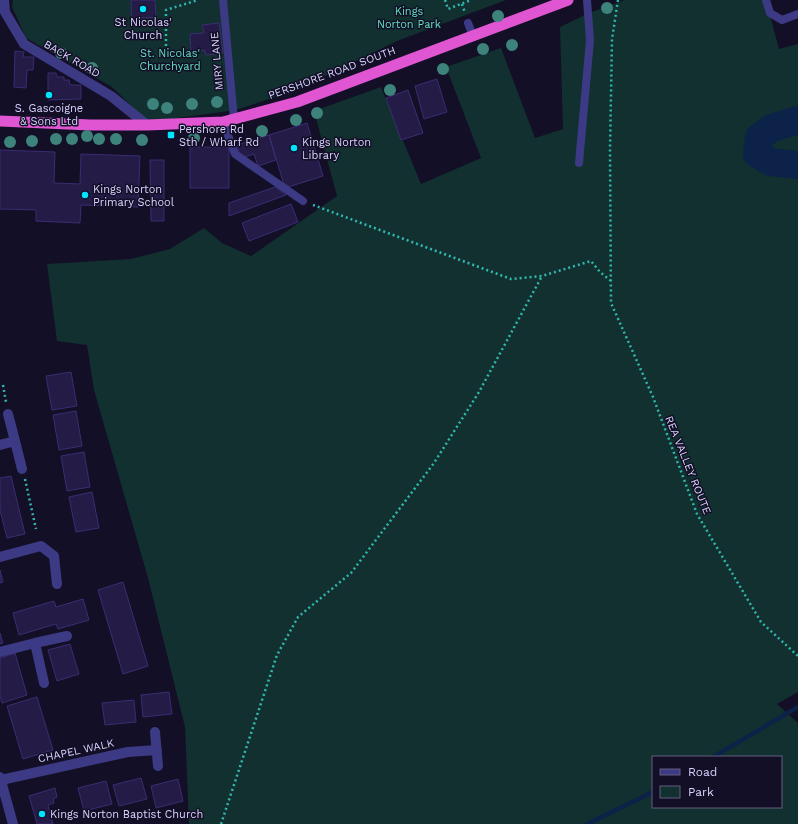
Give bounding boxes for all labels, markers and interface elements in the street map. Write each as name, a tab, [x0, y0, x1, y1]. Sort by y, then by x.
marker: St Nicolas' Church	[138, 4, 148, 14]
park label: Kings Norton Park	[377, 5, 441, 31]
place label: St Nicolas' Church	[114, 16, 172, 42]
street label: MIRY LANE	[208, 31, 226, 91]
street label: BACK ROAD	[42, 38, 103, 80]
street label: PERSHORE ROAD SOUTH	[267, 44, 397, 102]
park label: St. Nicolas' Churchyard	[139, 47, 201, 73]
marker: S. Gascoigne & Sons Ltd	[44, 90, 54, 100]
place label: S. Gascoigne & Sons Ltd	[15, 102, 83, 128]
place label: Pershore Rd Sth / Wharf Rd	[179, 123, 259, 149]
marker: Pershore Rd Sth / Wharf Rd	[166, 130, 176, 140]
place label: Kings Norton Library	[302, 136, 371, 162]
marker: Kings Norton Library	[289, 143, 299, 153]
place label: Kings Norton Primary School	[93, 183, 175, 209]
marker: Kings Norton Primary School	[80, 190, 90, 200]
street label: REA VALLEY ROUTE	[662, 414, 714, 516]
street label: CHAPEL WALK	[37, 737, 115, 765]
legend	[652, 756, 782, 808]
text: Road	[688, 765, 717, 779]
text: Park	[688, 785, 714, 799]
place label: Kings Norton Baptist Church	[50, 808, 203, 821]
marker: Kings Norton Baptist Church	[37, 809, 47, 819]

